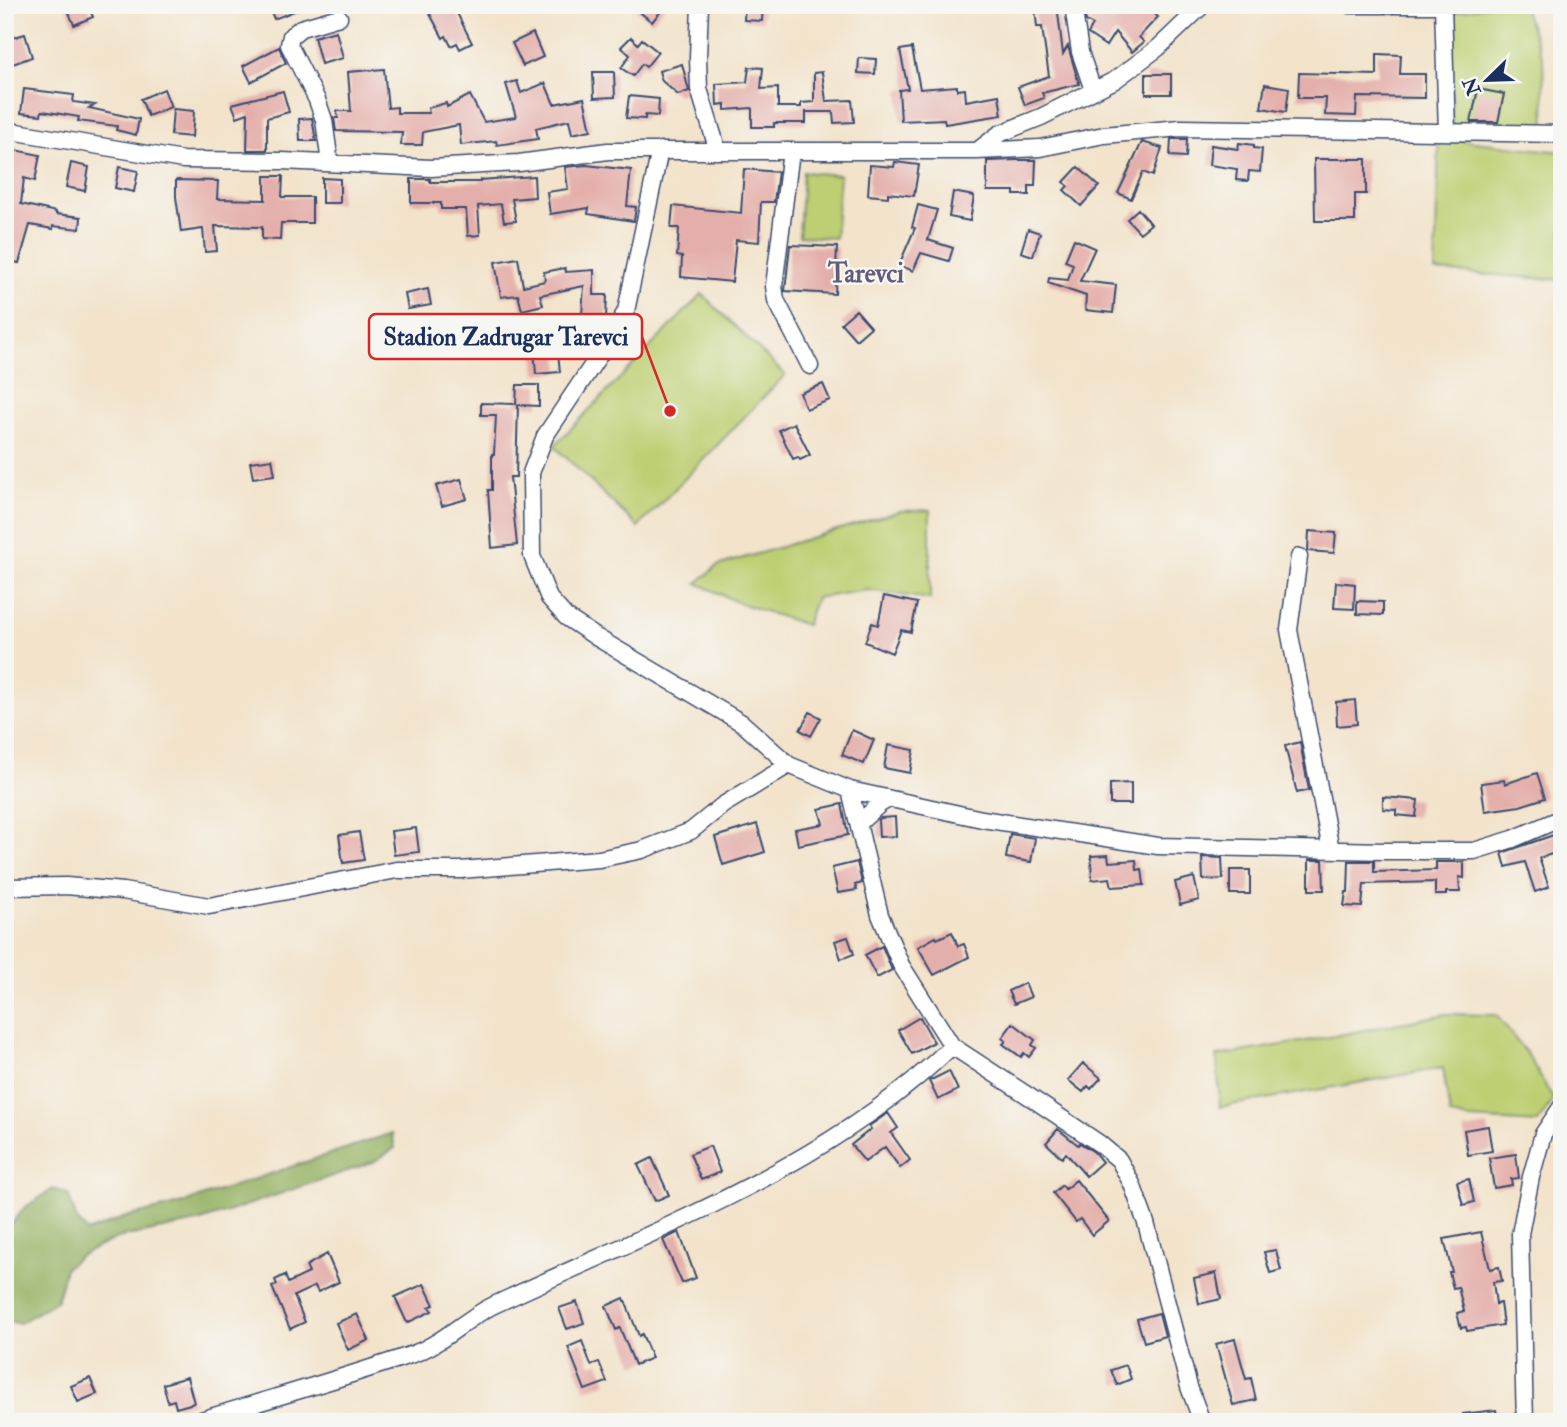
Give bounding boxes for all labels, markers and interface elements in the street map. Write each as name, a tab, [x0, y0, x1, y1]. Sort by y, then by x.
north arrow	[1452, 46, 1522, 116]
text: N	[1458, 73, 1487, 100]
district label: Tarevci	[827, 258, 904, 290]
callout: Stadion Zadrugar Tarevci	[369, 314, 642, 359]
text: Stadion Zadrugar Tarevci	[384, 322, 629, 353]

